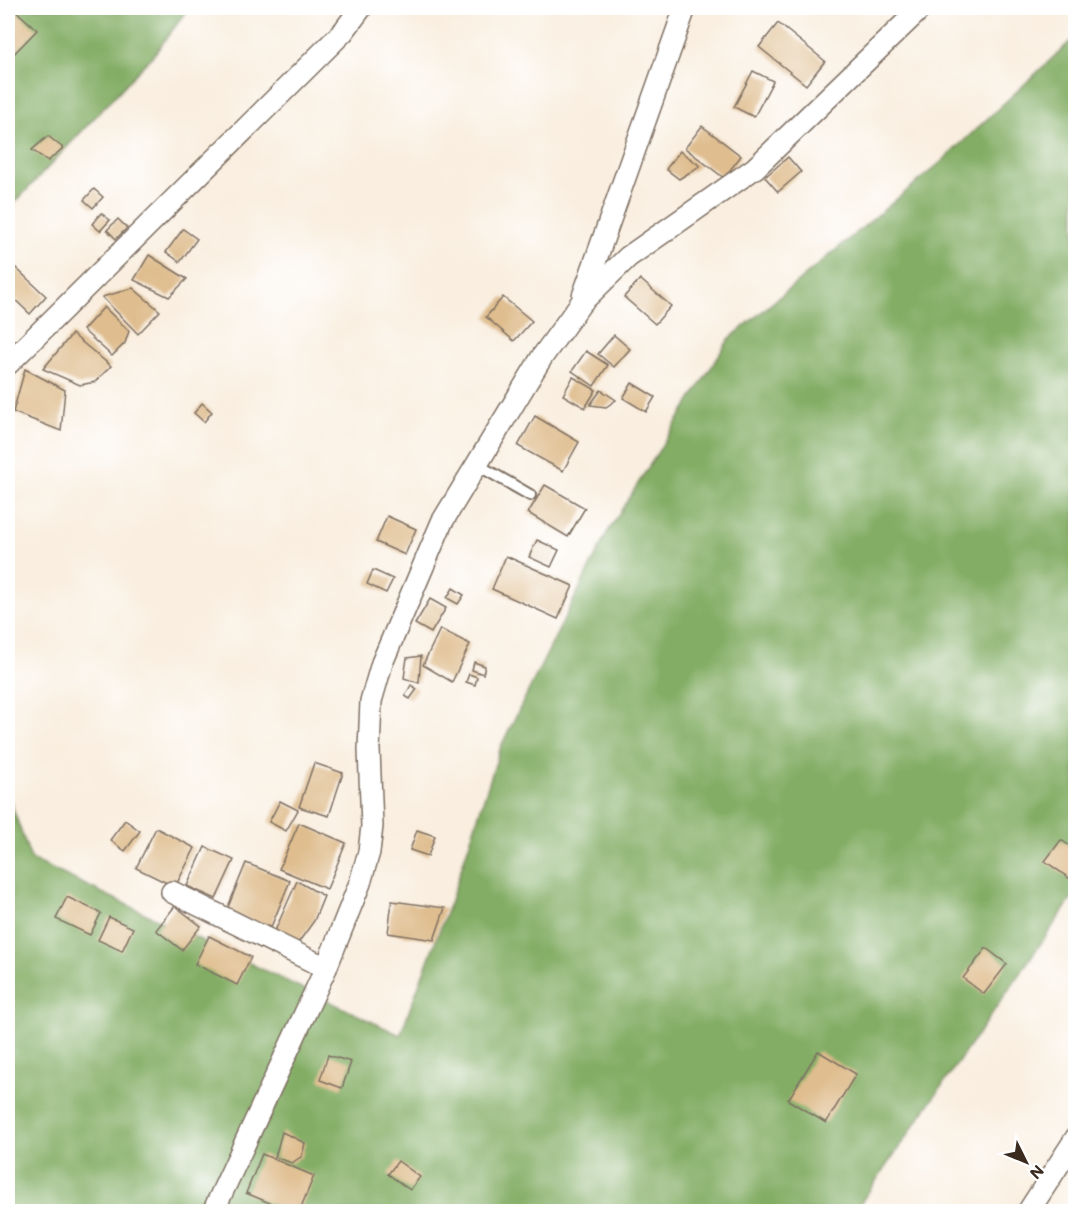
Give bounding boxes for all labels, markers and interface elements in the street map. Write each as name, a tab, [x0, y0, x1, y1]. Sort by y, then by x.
north arrow	[996, 1132, 1056, 1192]
text: N	[1026, 1161, 1049, 1184]

